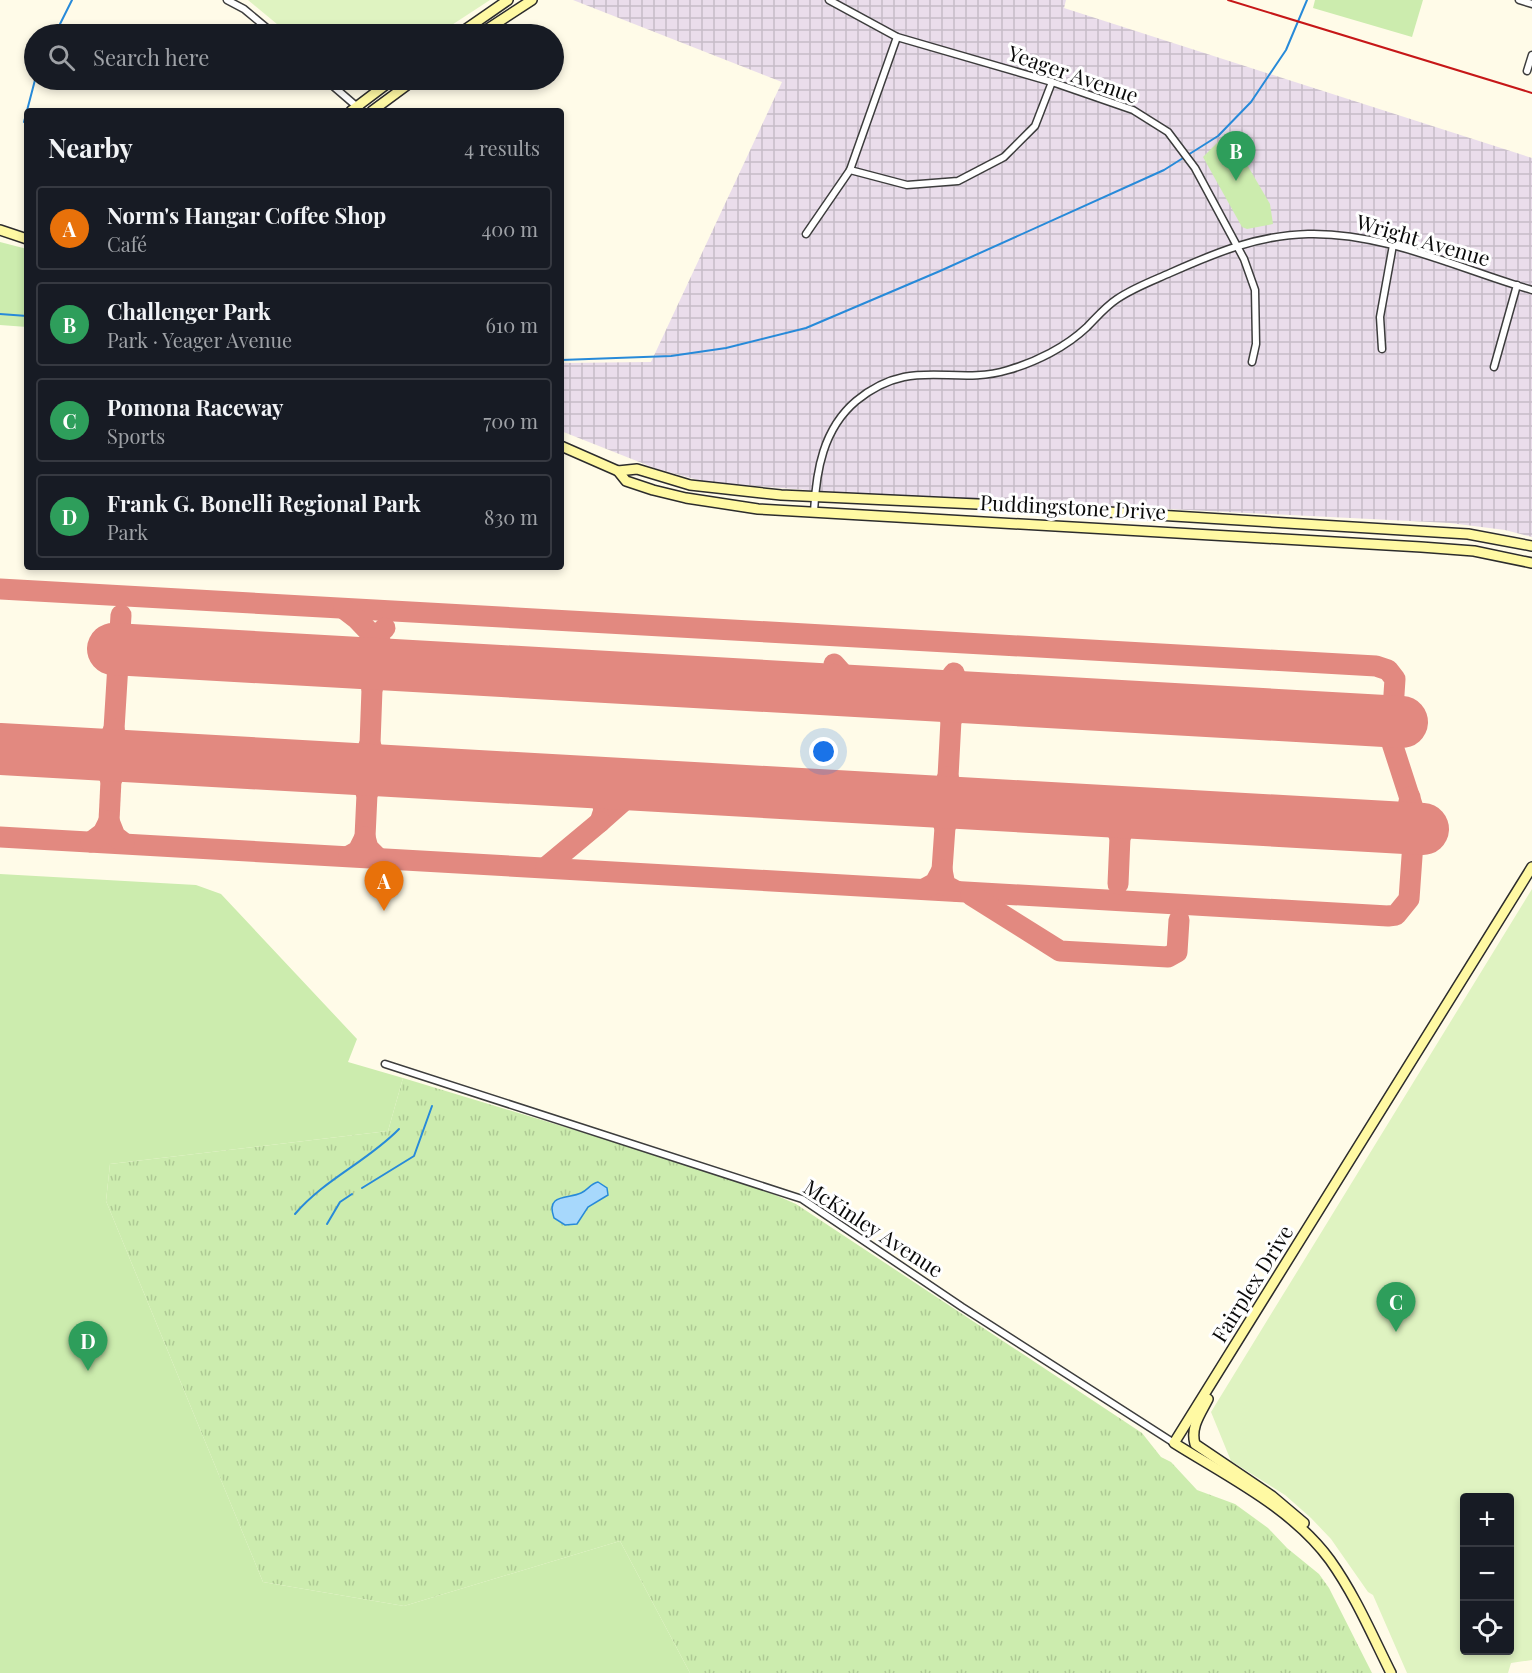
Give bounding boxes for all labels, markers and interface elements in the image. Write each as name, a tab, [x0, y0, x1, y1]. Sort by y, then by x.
search box	[24, 24, 564, 90]
street label: Yeager Avenue	[1004, 37, 1143, 109]
icon: search	[45, 41, 78, 74]
text: Search here	[93, 42, 209, 72]
text: Nearby	[48, 130, 133, 165]
pin: B	[1216, 132, 1256, 181]
text: 4 results	[464, 134, 540, 161]
text: Norm's Hangar Coffee Shop	[107, 200, 386, 230]
street label: Wright Avenue	[1352, 206, 1494, 272]
text: A	[63, 215, 76, 242]
text: 400 m	[481, 215, 538, 242]
text: Café	[107, 230, 147, 257]
text: Challenger Park	[107, 296, 271, 326]
text: B	[63, 311, 76, 338]
text: 610 m	[486, 311, 538, 338]
text: Park · Yeager Avenue	[107, 326, 292, 353]
text: Pomona Raceway	[107, 392, 284, 422]
text: C	[62, 407, 77, 434]
text: 700 m	[483, 407, 538, 434]
text: Sports	[107, 422, 165, 449]
street label: Puddingstone Drive	[979, 487, 1167, 525]
text: Frank G. Bonelli Regional Park	[107, 488, 421, 518]
text: D	[62, 503, 77, 530]
text: 830 m	[484, 503, 538, 530]
text: Park	[107, 518, 148, 545]
your location	[809, 737, 838, 766]
pin: A	[364, 862, 404, 911]
street label: McKinley Avenue	[799, 1172, 949, 1283]
street label: Fairplex Drive	[1204, 1219, 1298, 1347]
pin: C	[1376, 1282, 1416, 1332]
pin: D	[68, 1322, 107, 1371]
map controls	[1460, 1493, 1514, 1655]
button: +	[1460, 1493, 1514, 1547]
button: −	[1460, 1547, 1514, 1601]
button: locate	[1460, 1601, 1514, 1655]

